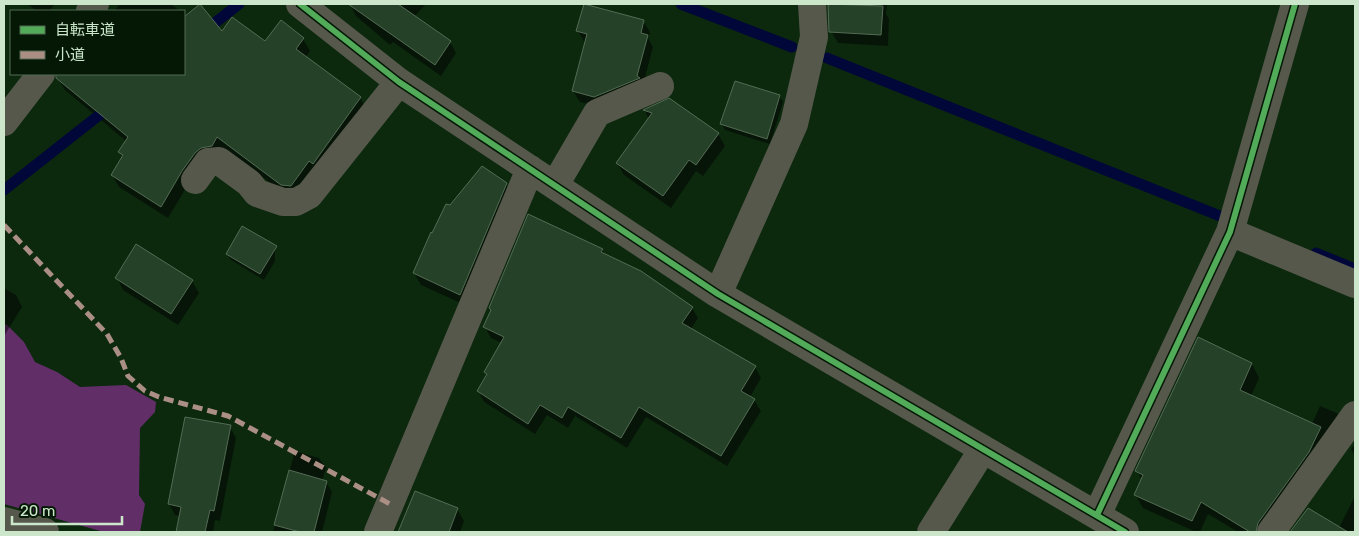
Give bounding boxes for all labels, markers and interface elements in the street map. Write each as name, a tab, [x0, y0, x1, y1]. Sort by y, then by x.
legend	[10, 10, 185, 75]
text: 自転車道	[55, 21, 115, 39]
text: 小道	[55, 46, 85, 64]
scale bar	[12, 494, 122, 526]
text: 20 m	[20, 502, 55, 520]

